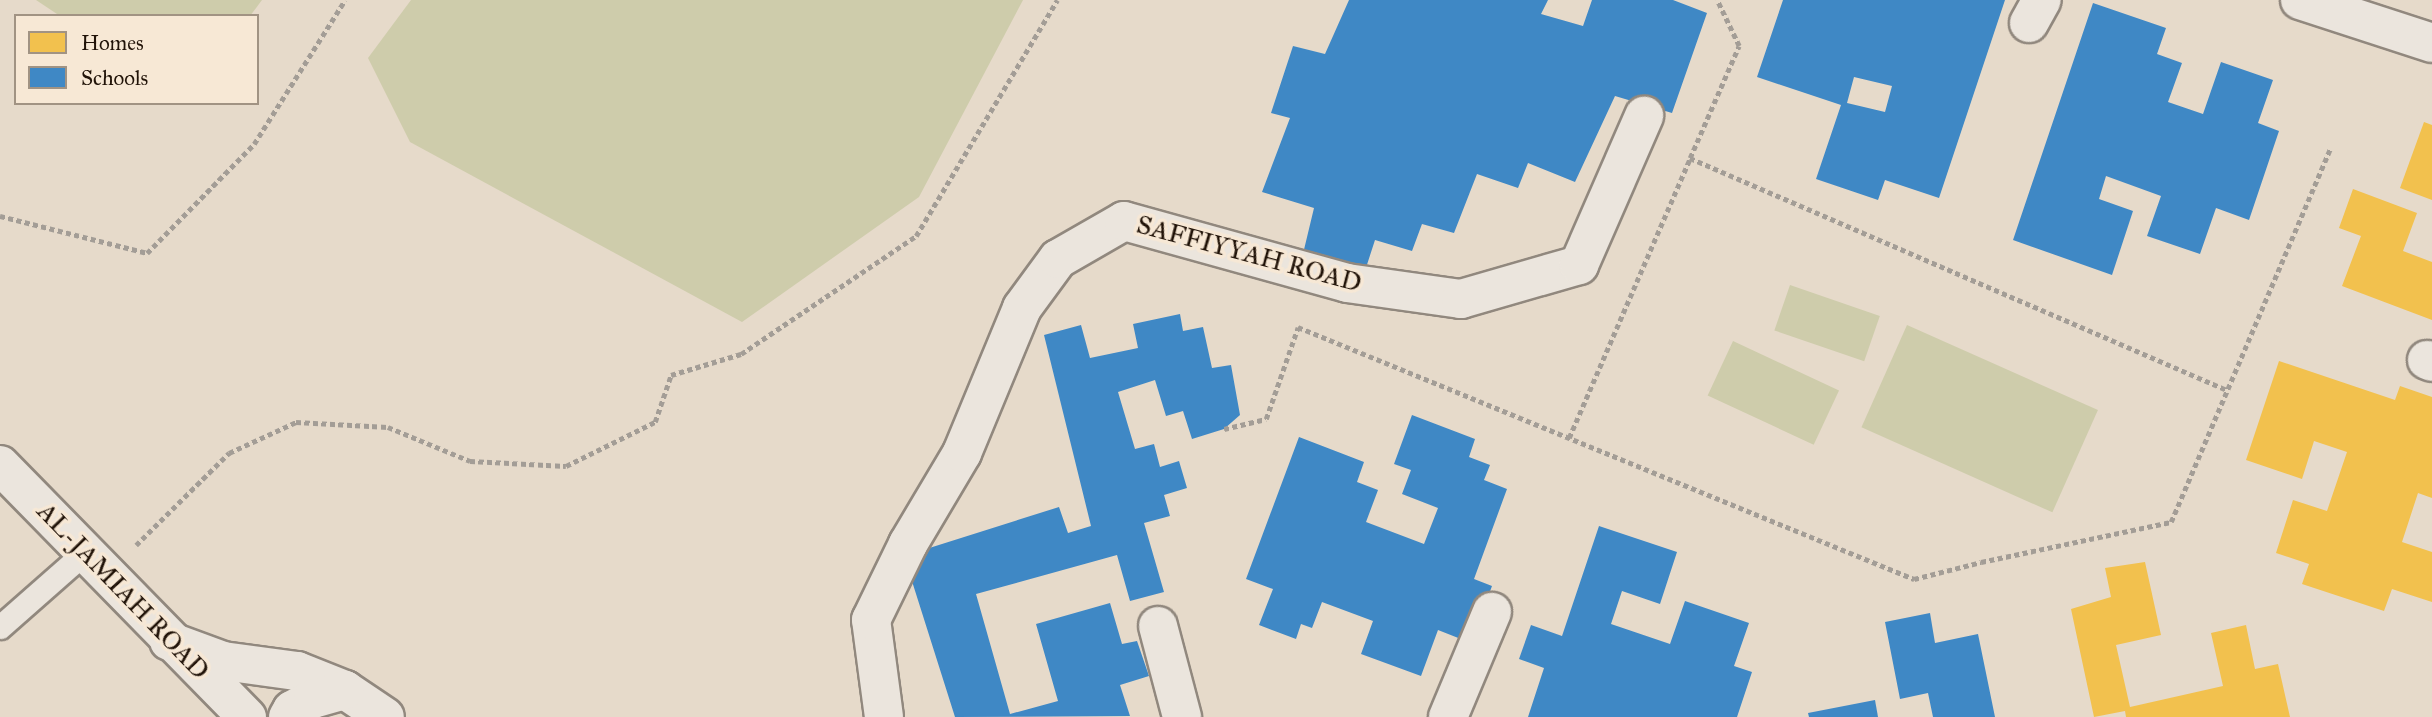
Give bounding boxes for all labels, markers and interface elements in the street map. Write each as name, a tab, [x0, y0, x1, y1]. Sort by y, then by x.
legend	[14, 14, 259, 105]
text: Homes	[81, 30, 144, 56]
text: Schools	[81, 65, 148, 91]
street label: SAFFIYYAH ROAD	[1133, 209, 1365, 299]
street label: AL-JAMIAH ROAD	[30, 496, 216, 686]

